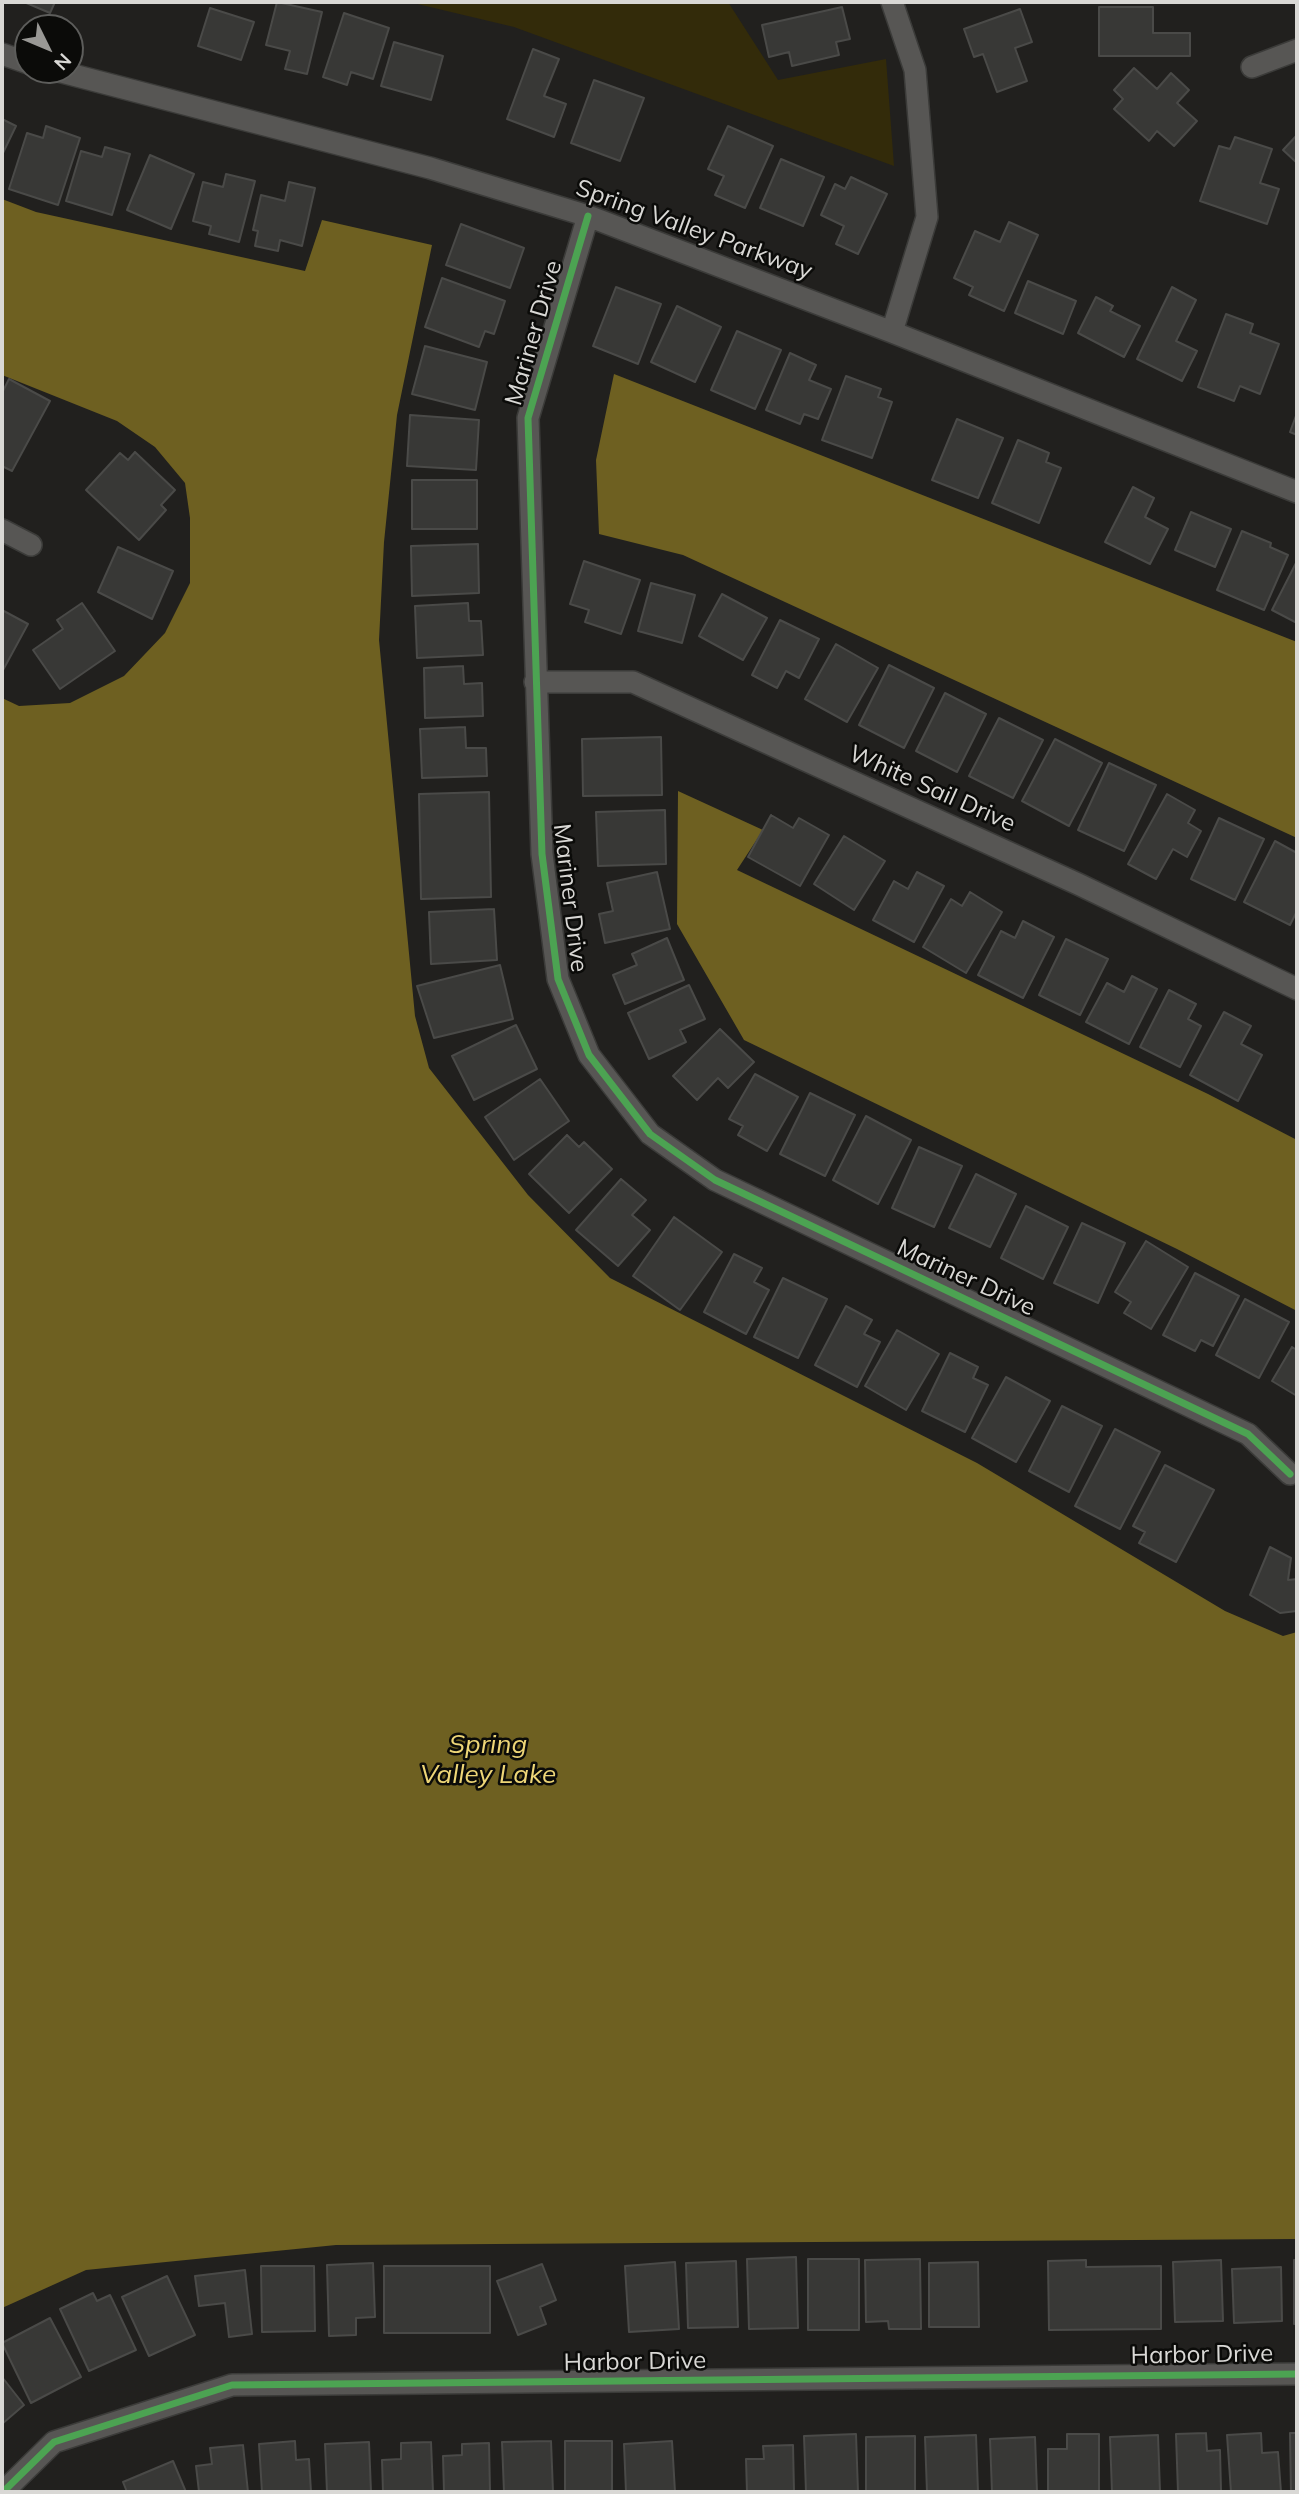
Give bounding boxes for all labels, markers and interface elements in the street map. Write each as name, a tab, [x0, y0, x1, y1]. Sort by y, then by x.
north arrow	[14, 14, 84, 84]
text: N	[49, 49, 77, 75]
street label: Spring Valley Parkway	[572, 174, 816, 286]
street label: Mariner Drive	[500, 257, 568, 409]
street label: White Sail Drive	[844, 739, 1020, 839]
street label: Mariner Drive	[547, 822, 593, 974]
street label: Mariner Drive	[892, 1233, 1040, 1323]
water label: Spring Valley Lake	[420, 1729, 556, 1790]
street label: Harbor Drive	[1130, 2339, 1274, 2371]
street label: Harbor Drive	[563, 2346, 707, 2378]

